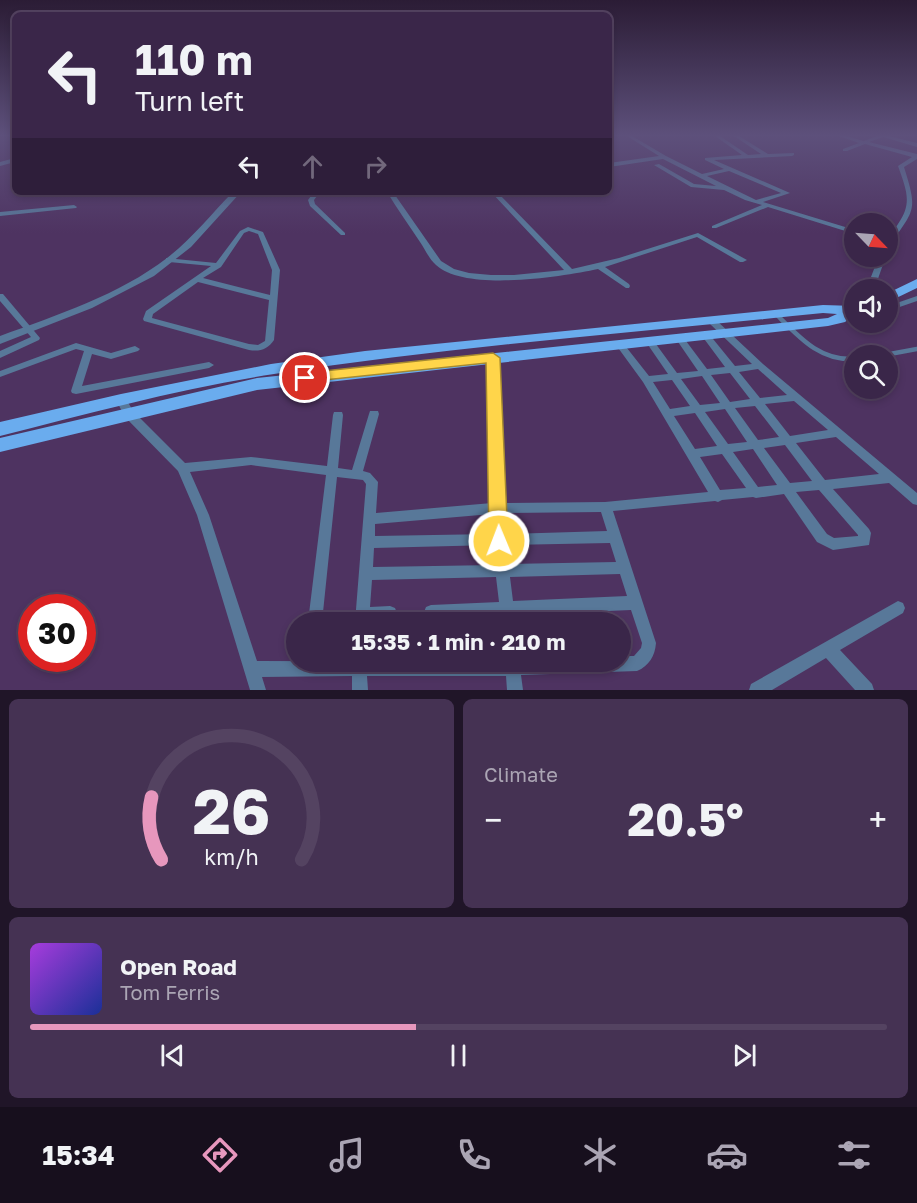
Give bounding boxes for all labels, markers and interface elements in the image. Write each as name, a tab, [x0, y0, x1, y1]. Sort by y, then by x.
text: 110 m	[135, 34, 253, 84]
icon: left	[36, 36, 114, 114]
text: Turn left	[135, 85, 244, 117]
icon: left	[233, 150, 266, 183]
icon: ahead	[296, 150, 329, 183]
icon: right	[359, 150, 392, 183]
north arrow	[844, 213, 898, 267]
map controls	[844, 213, 898, 399]
button: sound	[844, 279, 898, 333]
button: search	[844, 345, 898, 399]
pin	[279, 352, 330, 403]
icon: arrive	[288, 361, 321, 394]
position arrow	[467, 509, 531, 573]
speed limit sign: 30	[18, 594, 96, 672]
text: 15:35 · 1 min · 210 m	[352, 628, 565, 655]
text: Climate	[484, 762, 558, 786]
text: 26	[193, 773, 270, 848]
text: 20.5°	[627, 792, 744, 846]
text: −	[484, 800, 502, 839]
text: +	[869, 800, 887, 839]
text: km/h	[204, 845, 259, 871]
text: Open Road	[120, 953, 237, 980]
text: Tom Ferris	[120, 980, 220, 1004]
icon: previous	[156, 1039, 189, 1072]
icon: pause	[442, 1039, 475, 1072]
icon: next	[728, 1039, 761, 1072]
icon: directions	[199, 1134, 241, 1176]
icon: music	[326, 1134, 368, 1176]
icon: phone	[453, 1134, 495, 1176]
icon: climate	[579, 1134, 621, 1176]
icon: car	[706, 1134, 748, 1176]
icon: filters	[833, 1134, 875, 1176]
text: 15:34	[42, 1139, 115, 1171]

